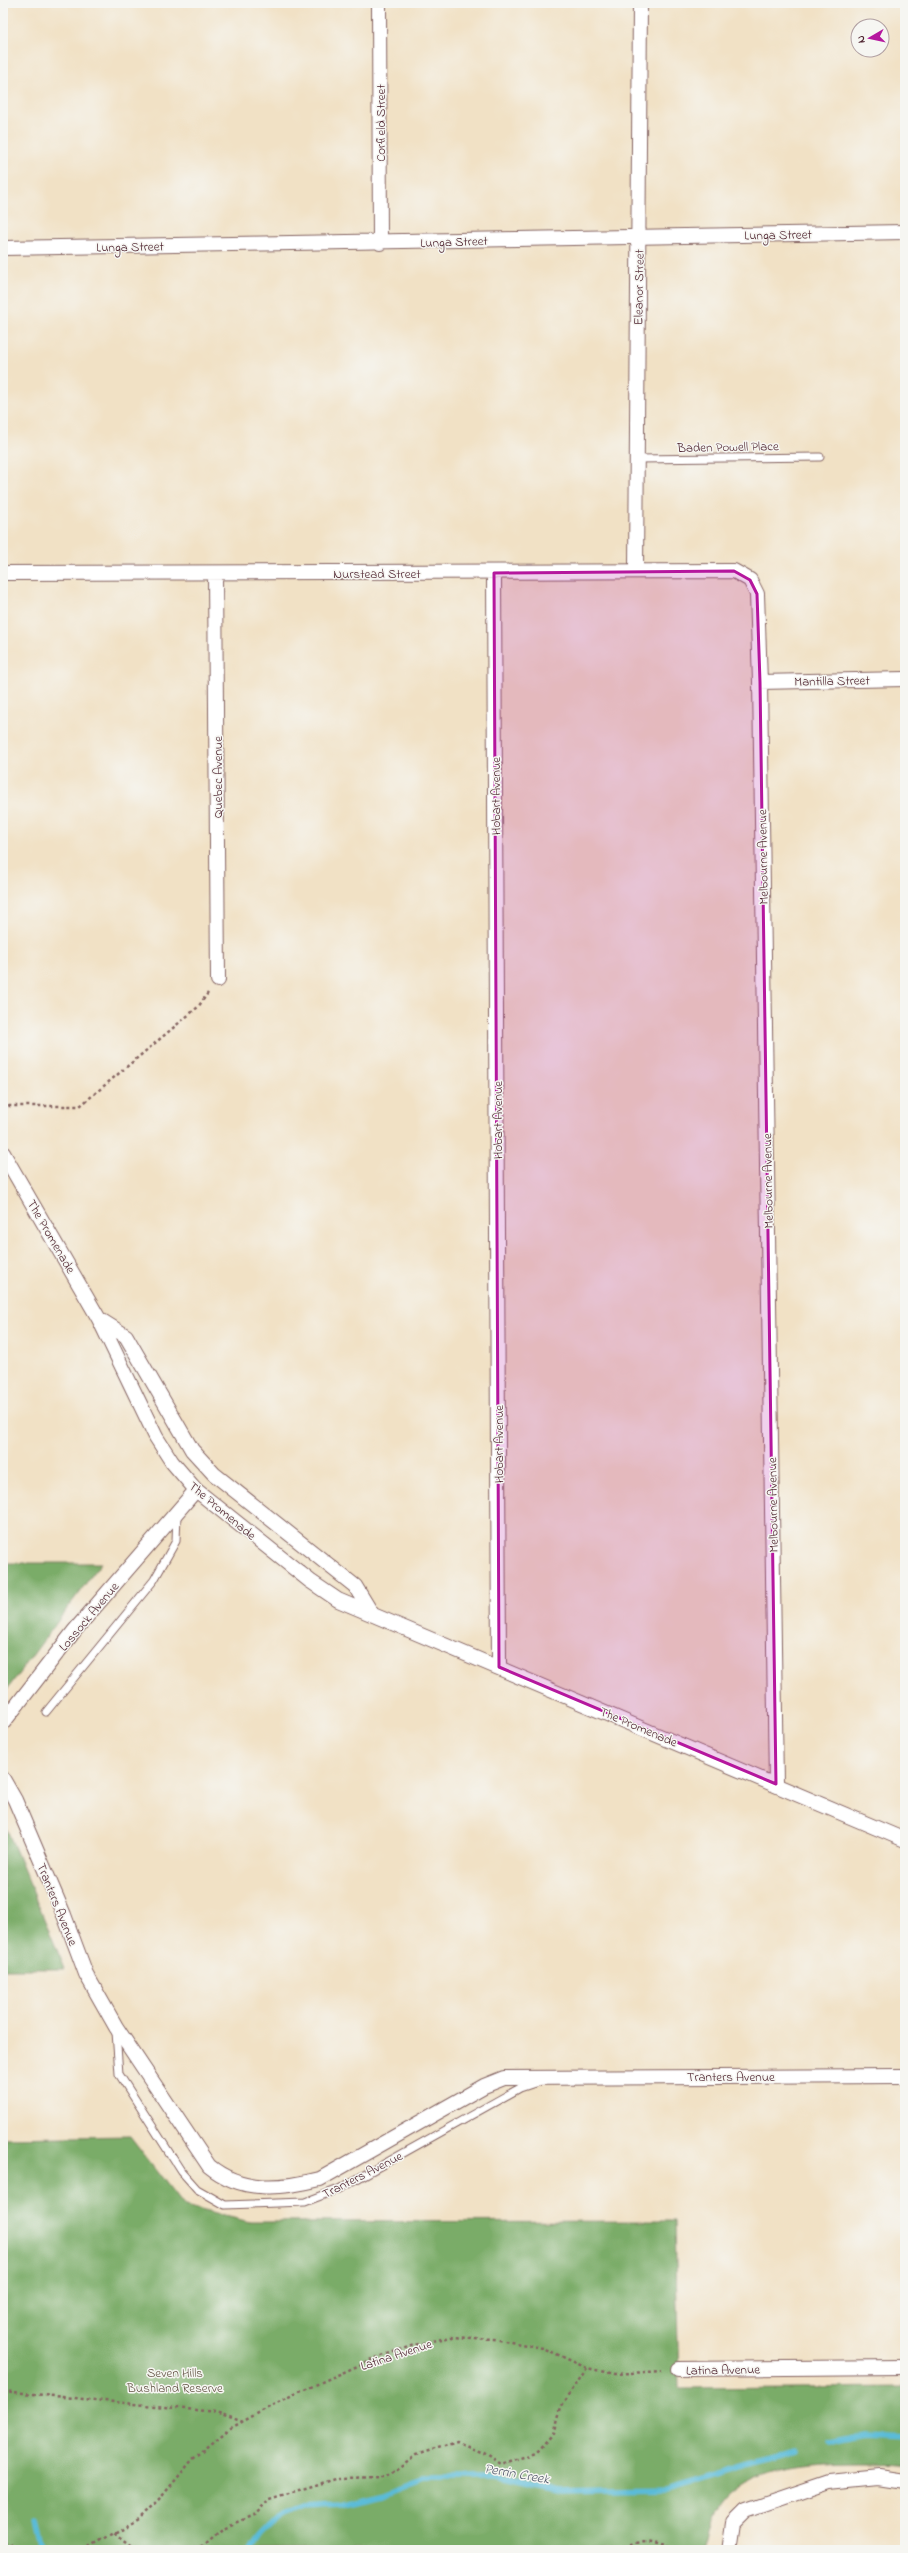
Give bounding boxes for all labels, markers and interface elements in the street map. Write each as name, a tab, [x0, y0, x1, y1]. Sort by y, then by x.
north arrow	[850, 18, 890, 58]
text: N	[853, 34, 870, 44]
street label: Corfield Street	[372, 84, 391, 162]
street label: Lunga Street	[744, 225, 813, 247]
street label: Lunga Street	[420, 232, 489, 254]
street label: Lunga Street	[96, 237, 165, 259]
street label: Eleanor Street	[629, 248, 650, 325]
street label: Baden Powell Place	[676, 437, 779, 458]
street label: Nurstead Street	[333, 565, 421, 584]
street label: Mantilla Street	[794, 671, 871, 692]
street label: Quebec Avenue	[209, 736, 228, 818]
street label: Hobart Avenue	[487, 757, 506, 835]
street label: Melbourne Avenue	[753, 809, 774, 905]
street label: Hobart Avenue	[489, 1081, 508, 1159]
street label: Melbourne Avenue	[758, 1133, 779, 1229]
street label: The Promenade	[22, 1196, 80, 1277]
street label: Hobart Avenue	[490, 1405, 509, 1483]
street label: Melbourne Avenue	[763, 1457, 784, 1553]
street label: The Promenade	[184, 1477, 260, 1545]
street label: Lossock Avenue	[55, 1578, 124, 1656]
street label: The Promenade	[597, 1702, 680, 1752]
street label: Tranters Avenue	[31, 1860, 82, 1949]
street label: Tranters Avenue	[687, 2068, 775, 2087]
street label: Tranters Avenue	[319, 2147, 406, 2204]
street label: Latina Avenue	[358, 2335, 435, 2376]
street label: Latina Avenue	[686, 2360, 760, 2381]
park label: Seven Hills Bushland Reserve	[126, 2364, 223, 2398]
water label: Perrin Creek	[482, 2458, 552, 2491]

